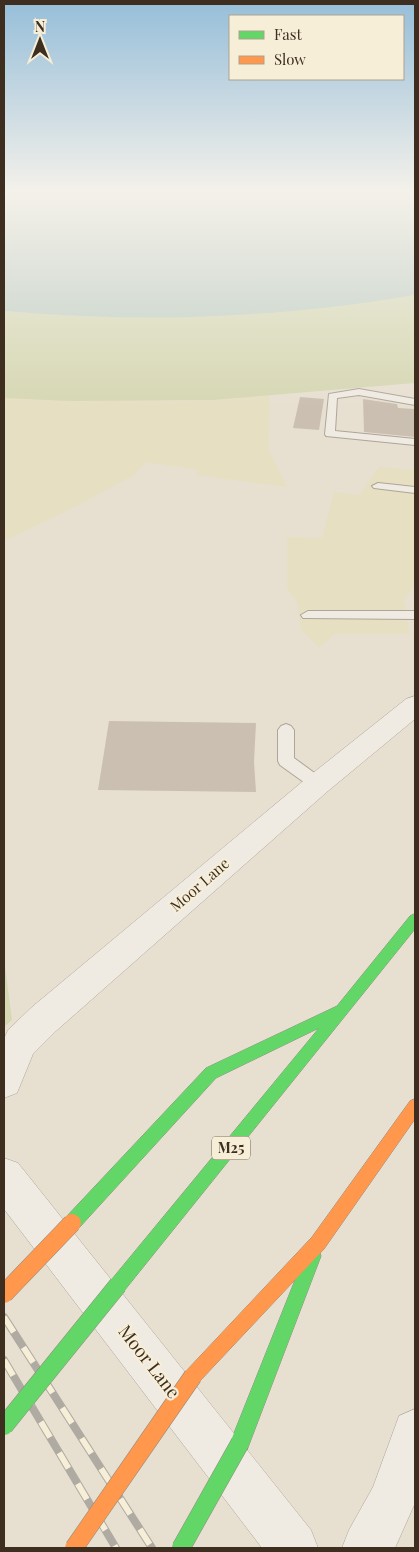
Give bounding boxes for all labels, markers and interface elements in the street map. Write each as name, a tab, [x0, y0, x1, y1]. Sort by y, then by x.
north arrow	[15, 15, 65, 65]
legend	[229, 15, 404, 80]
text: N	[35, 17, 45, 36]
text: Fast	[274, 24, 303, 44]
text: Slow	[274, 49, 306, 69]
street label: Moor Lane	[166, 853, 233, 915]
road number: M25	[212, 1136, 250, 1160]
street label: Moor Lane	[114, 1320, 186, 1403]

